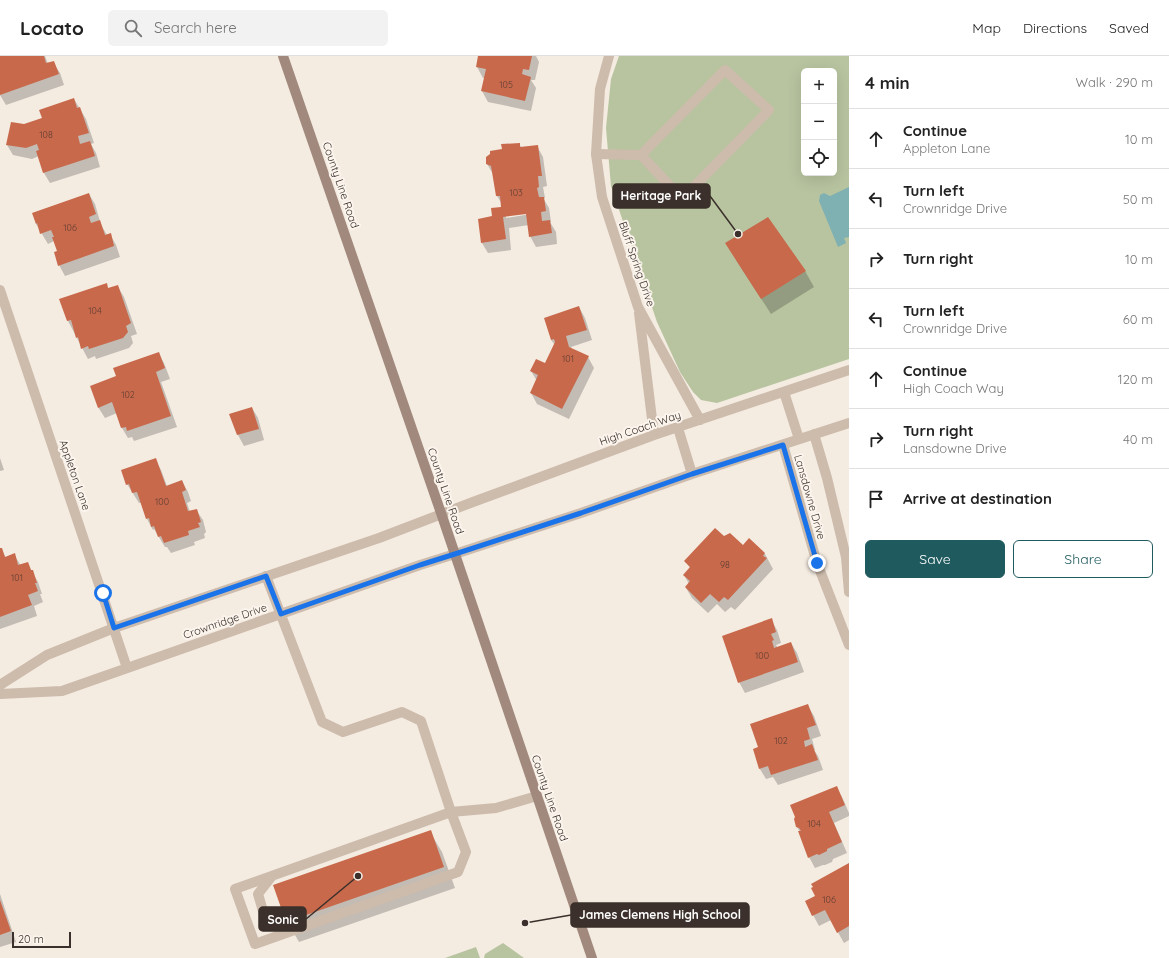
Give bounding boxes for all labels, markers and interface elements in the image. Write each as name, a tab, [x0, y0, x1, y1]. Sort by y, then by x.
search box	[108, 10, 388, 46]
text: Locato	[20, 16, 84, 40]
icon: search	[122, 17, 144, 39]
text: Search here	[154, 18, 237, 37]
text: Map	[972, 19, 1001, 37]
text: Directions	[1023, 19, 1087, 37]
text: Saved	[1109, 19, 1149, 37]
map controls	[801, 68, 837, 176]
button: +	[801, 68, 837, 104]
text: 4 min	[865, 72, 910, 93]
text: Walk · 290 m	[1076, 74, 1153, 90]
house number: 105	[499, 79, 513, 90]
button: −	[801, 104, 837, 140]
text: Continue	[903, 121, 967, 140]
icon: ahead	[865, 128, 887, 150]
house number: 108	[39, 129, 53, 140]
text: 10 m	[1125, 131, 1153, 147]
street label: County Line Road	[320, 140, 362, 230]
button: locate	[801, 140, 837, 176]
text: Appleton Lane	[903, 140, 990, 156]
text: Turn left	[903, 181, 965, 200]
callout: Heritage Park	[613, 184, 710, 208]
house number: 103	[509, 187, 523, 198]
text: Heritage Park	[621, 188, 702, 203]
icon: left	[865, 188, 887, 210]
text: 50 m	[1123, 191, 1153, 207]
text: Crownridge Drive	[903, 200, 1007, 216]
street label: Bluff Spring Drive	[616, 220, 658, 308]
house number: 106	[63, 222, 77, 233]
icon: right	[865, 248, 887, 270]
text: Turn right	[903, 249, 974, 268]
text: 10 m	[1125, 251, 1153, 267]
text: Turn left	[903, 301, 965, 320]
house number: 104	[88, 305, 102, 316]
icon: left	[865, 308, 887, 330]
text: 60 m	[1123, 311, 1153, 327]
text: Crownridge Drive	[903, 320, 1007, 336]
house number: 101	[562, 353, 574, 364]
text: Continue	[903, 361, 967, 380]
icon: ahead	[865, 368, 887, 390]
text: 120 m	[1118, 371, 1153, 387]
text: High Coach Way	[903, 380, 1004, 396]
house number: 102	[121, 389, 135, 400]
street label: High Coach Way	[597, 407, 683, 449]
text: Turn right	[903, 421, 974, 440]
icon: right	[865, 428, 887, 450]
text: 40 m	[1123, 431, 1153, 447]
street label: Appleton Lane	[56, 438, 94, 512]
text: Lansdowne Drive	[903, 440, 1007, 456]
street label: County Line Road	[425, 446, 467, 536]
street label: Lansdowne Drive	[791, 453, 829, 541]
icon: arrive	[865, 488, 887, 510]
text: Arrive at destination	[903, 489, 1052, 508]
house number: 100	[155, 496, 169, 507]
button: Save	[865, 540, 1005, 578]
button: Share	[1013, 540, 1153, 578]
route end	[808, 554, 826, 572]
house number: 98	[720, 559, 730, 570]
house number: 101	[11, 572, 23, 583]
route start	[94, 584, 112, 602]
street label: Crownridge Drive	[181, 600, 269, 642]
house number: 100	[755, 650, 769, 661]
house number: 102	[774, 735, 788, 746]
street label: County Line Road	[529, 753, 571, 843]
house number: 104	[807, 818, 821, 829]
house number: 106	[822, 894, 836, 905]
callout: James Clemens High School	[571, 903, 749, 927]
callout: Sonic	[259, 907, 306, 931]
text: James Clemens High School	[579, 907, 741, 922]
text: Sonic	[268, 912, 298, 927]
scale bar	[12, 930, 71, 949]
text: 20 m	[18, 932, 44, 946]

